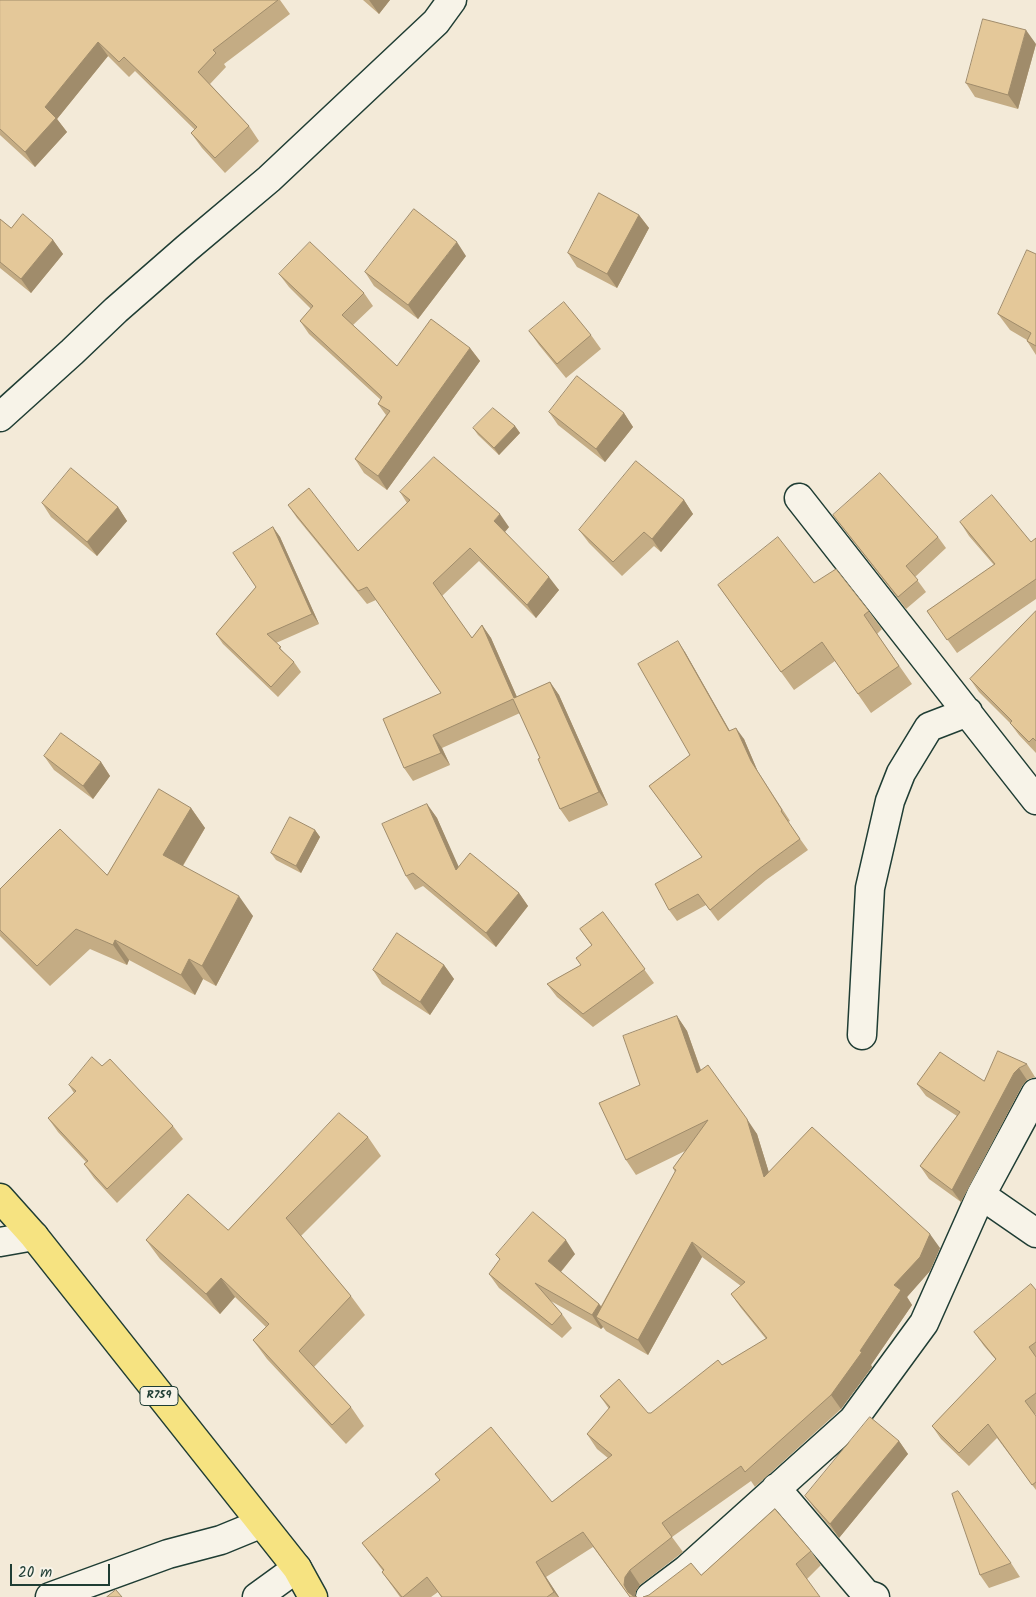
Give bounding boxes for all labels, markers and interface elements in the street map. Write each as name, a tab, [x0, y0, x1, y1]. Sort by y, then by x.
road number: R759	[140, 1386, 178, 1405]
scale bar	[12, 1554, 112, 1586]
text: 20 m	[18, 1561, 52, 1585]

